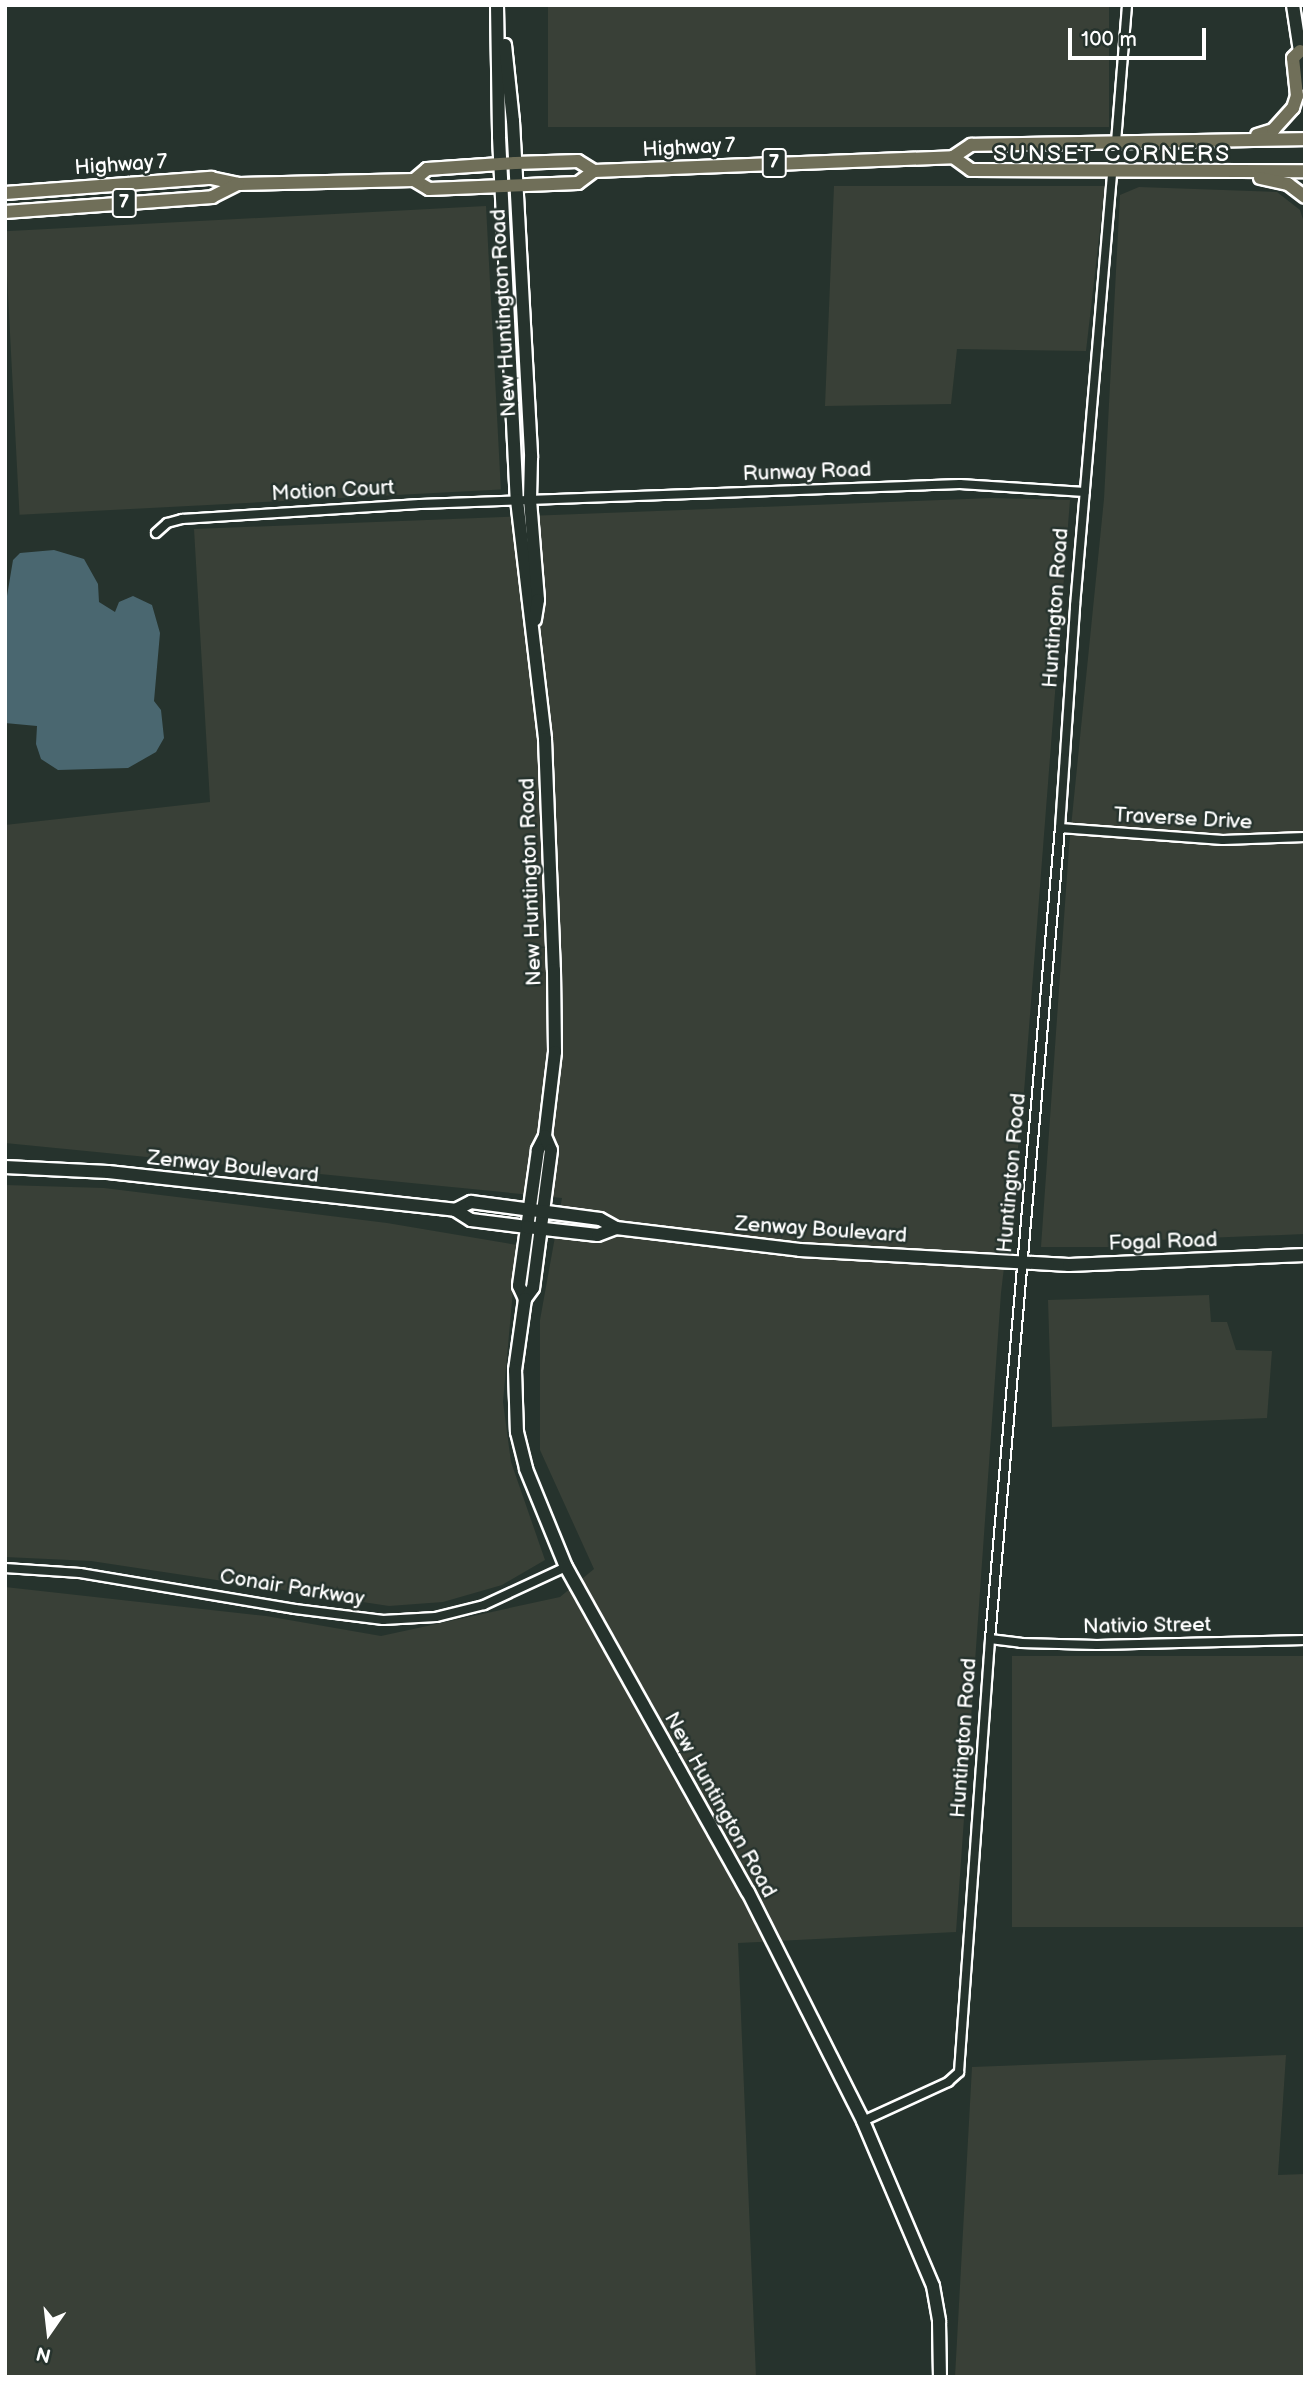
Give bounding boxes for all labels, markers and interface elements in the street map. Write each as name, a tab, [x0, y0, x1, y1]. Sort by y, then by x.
scale bar	[1072, 14, 1210, 58]
text: 100 m	[1081, 27, 1137, 52]
street label: Highway 7	[641, 133, 737, 163]
district label: SUNSET CORNERS	[995, 140, 1229, 168]
road number: 7	[762, 148, 786, 178]
street label: Highway 7	[73, 149, 169, 181]
road number: 7	[112, 188, 136, 218]
street label: New Huntington Road	[486, 208, 522, 418]
street label: Runway Road	[742, 457, 872, 487]
street label: Motion Court	[271, 475, 395, 507]
street label: Huntington Road	[1038, 527, 1074, 689]
street label: New Huntington Road	[515, 777, 547, 987]
street label: Traverse Drive	[1113, 803, 1253, 835]
street label: Huntington Road	[992, 1092, 1032, 1254]
street label: Zenway Boulevard	[145, 1145, 321, 1189]
street label: Zenway Boulevard	[734, 1211, 908, 1249]
street label: Fogal Road	[1108, 1228, 1218, 1256]
street label: Conair Parkway	[218, 1564, 366, 1612]
street label: Nativio Street	[1083, 1612, 1211, 1640]
street label: Huntington Road	[946, 1657, 982, 1819]
street label: New Huntington Road	[658, 1708, 782, 1902]
north arrow	[14, 2298, 84, 2368]
text: N	[34, 2341, 54, 2367]

